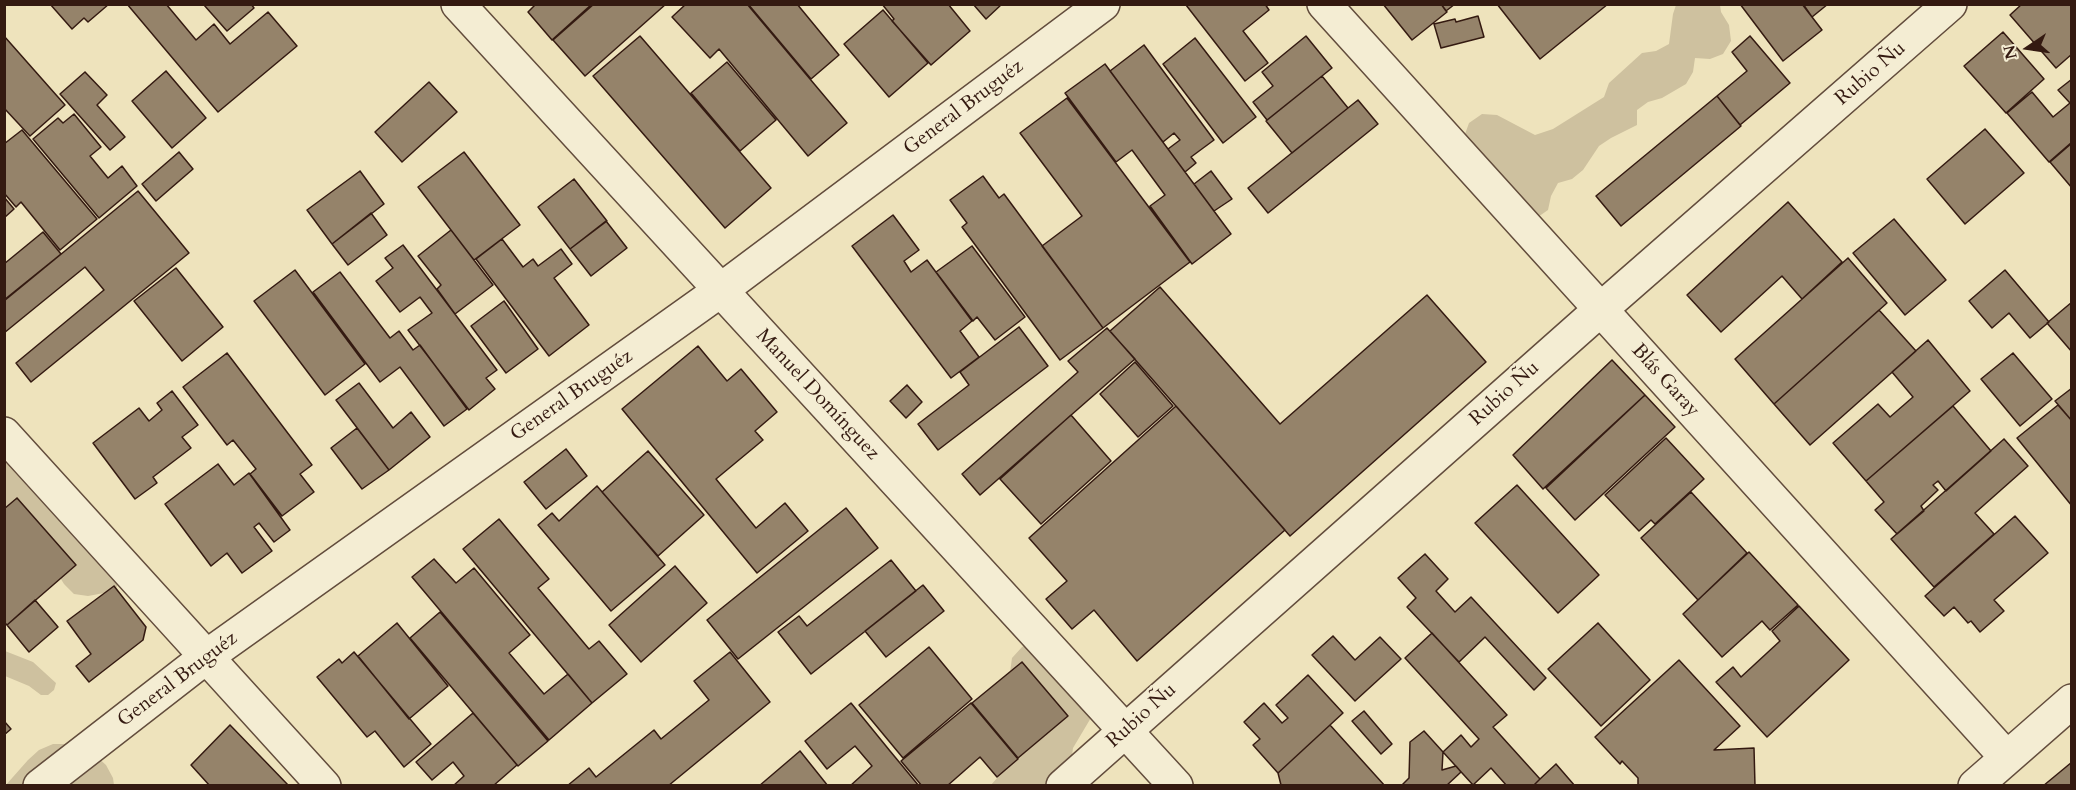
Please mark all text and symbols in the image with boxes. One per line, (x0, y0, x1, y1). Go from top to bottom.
north arrow (1998, 18, 2058, 78)
street label: Rubio Ñu (1831, 37, 1911, 111)
text: N (1998, 43, 2023, 61)
street label: General Bruguéz (899, 55, 1029, 161)
street label: Manuel Domínguez (750, 324, 884, 466)
street label: Blás Garay (1626, 339, 1704, 423)
street label: General Bruguéz (506, 345, 638, 447)
street label: Rubio Ñu (1465, 357, 1545, 431)
street label: General Bruguéz (113, 627, 243, 733)
street label: Rubio Ñu (1102, 679, 1182, 753)

